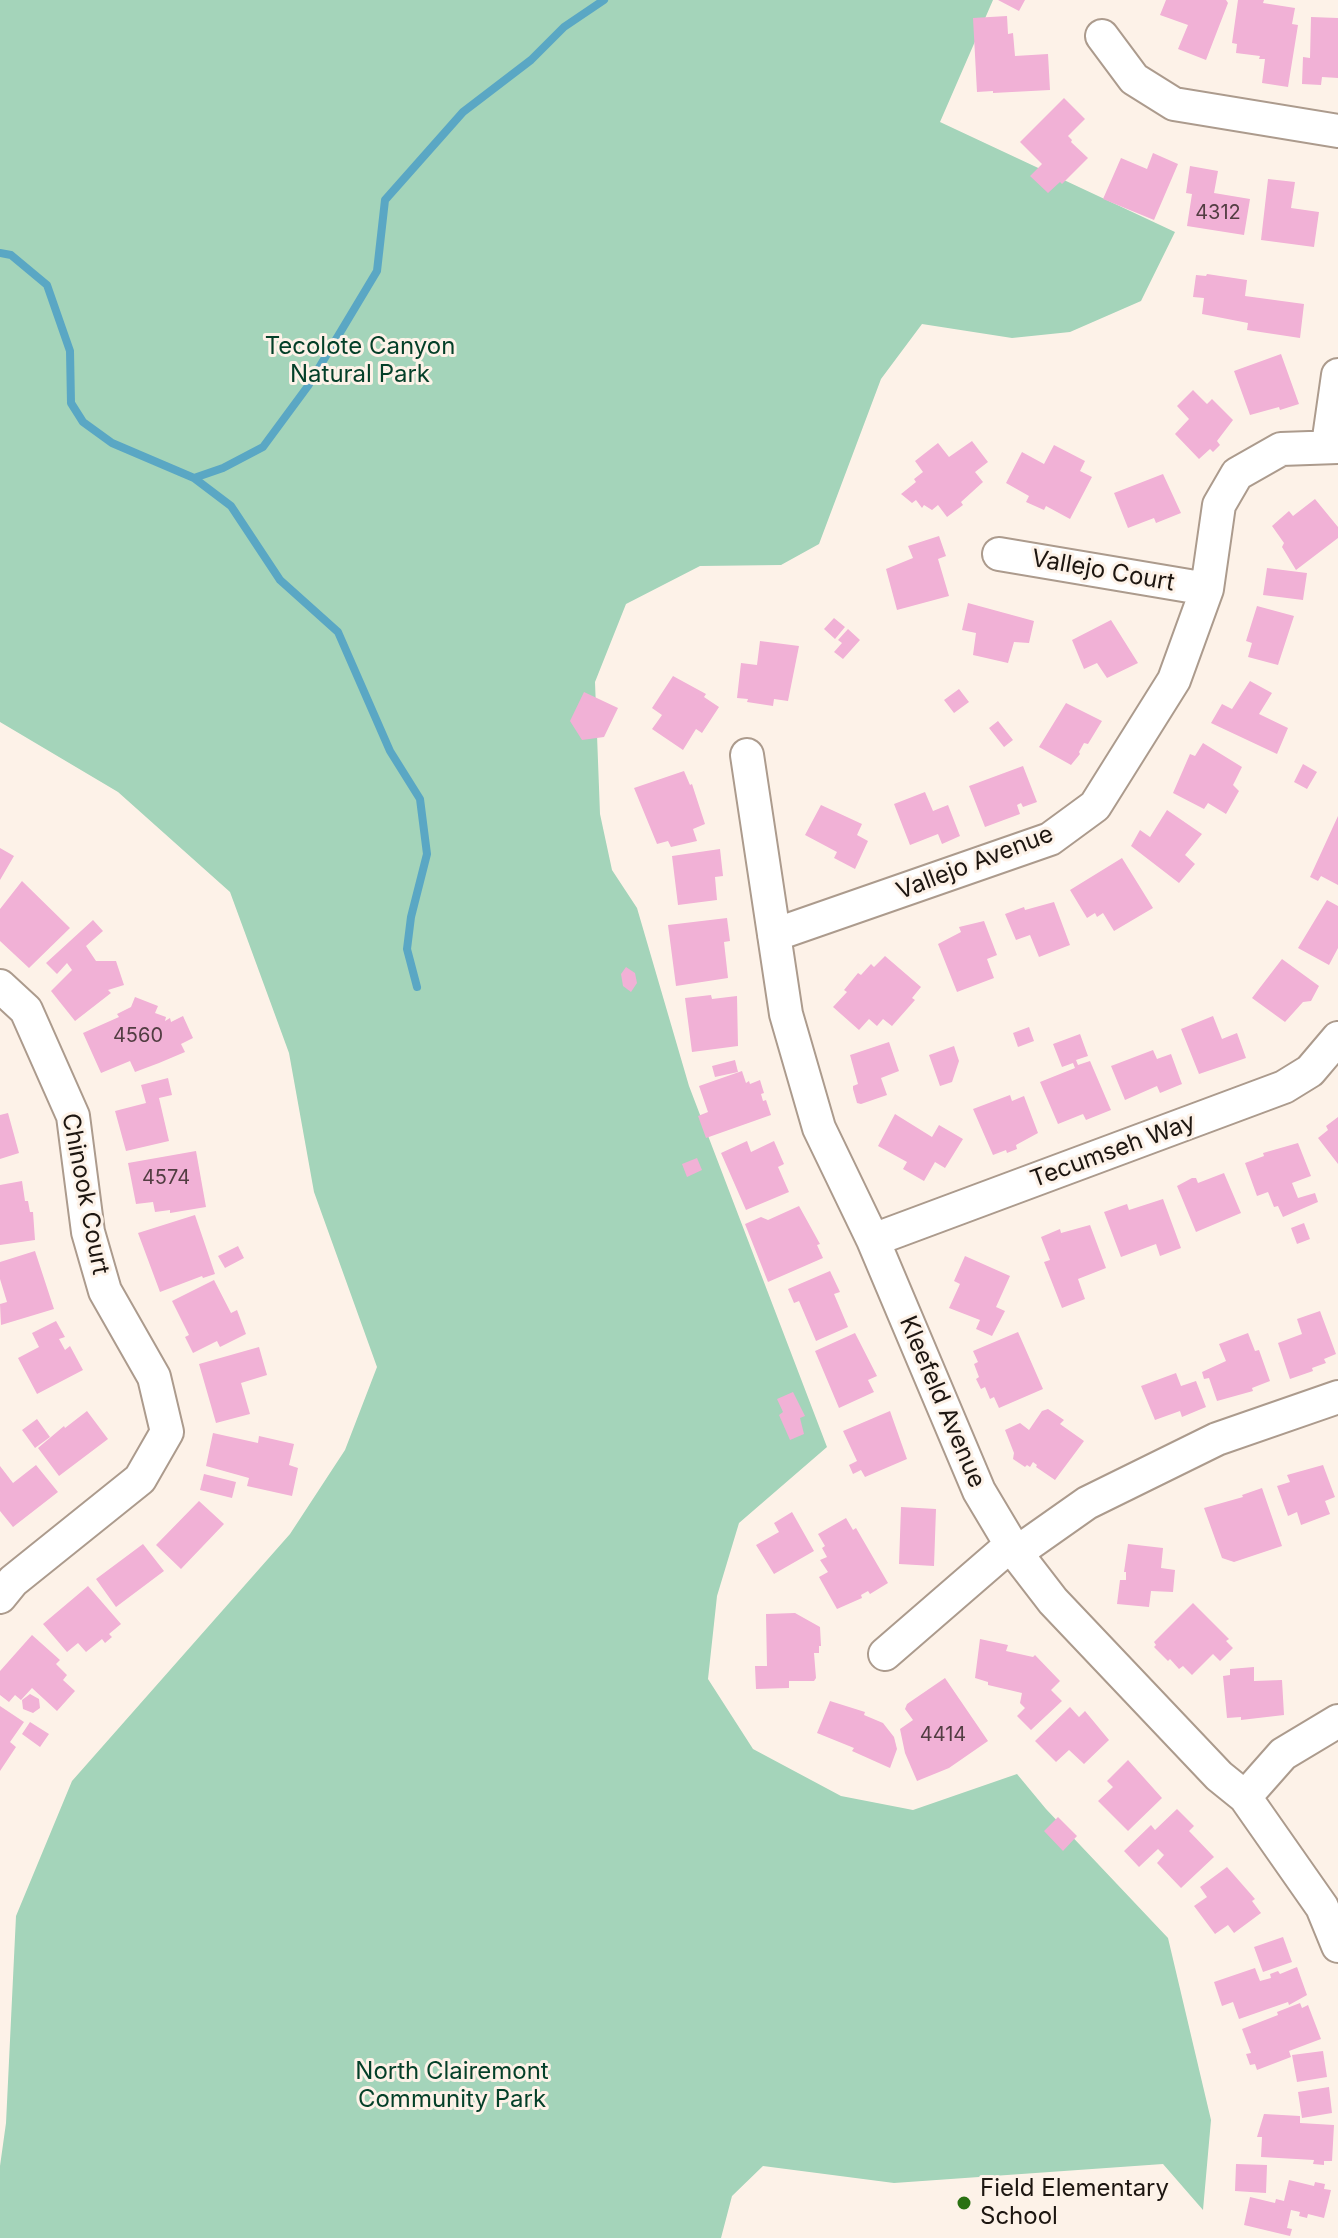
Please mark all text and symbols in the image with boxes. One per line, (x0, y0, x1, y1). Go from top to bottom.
house number: 4312 (1195, 201, 1241, 225)
park label: Tecolote Canyon Natural Park (265, 333, 455, 389)
street label: Vallejo Court (1029, 544, 1177, 598)
street label: Vallejo Avenue (892, 820, 1058, 906)
house number: 4560 (113, 1024, 163, 1048)
street label: Tecumseh Way (1027, 1108, 1199, 1194)
street label: Chinook Court (55, 1111, 115, 1277)
house number: 4574 (142, 1166, 190, 1190)
street label: Kleefeld Avenue (893, 1312, 991, 1492)
house number: 4414 (920, 1723, 966, 1747)
park label: North Clairemont Community Park (355, 2058, 549, 2114)
place label: Field Elementary School (980, 2175, 1169, 2231)
marker: Field Elementary School (955, 2194, 973, 2212)

